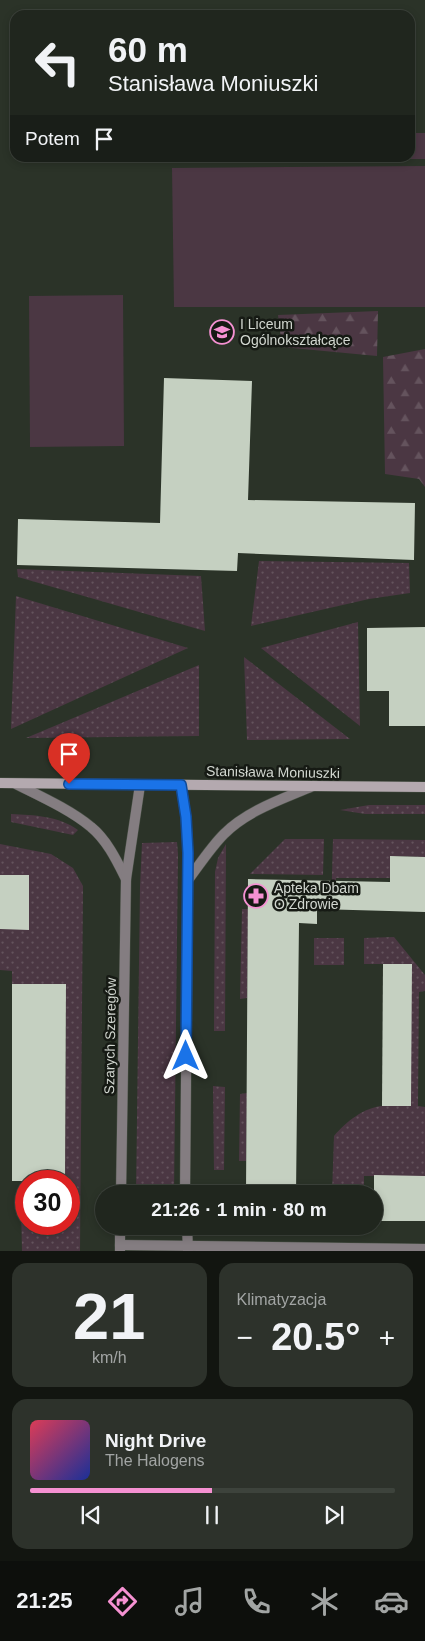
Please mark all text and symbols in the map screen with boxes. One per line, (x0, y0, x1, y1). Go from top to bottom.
icon: left (25, 30, 90, 95)
text: 60 m (108, 30, 188, 69)
text: Stanisława Moniuszki (108, 71, 318, 96)
icon: arrive (90, 125, 118, 153)
text: Potem (25, 128, 80, 149)
place label: I Liceum Ogólnokształcące (240, 316, 351, 348)
school or university icon: I Liceum Ogólnokształcące (209, 319, 235, 345)
pin (48, 733, 90, 784)
icon: arrive (55, 740, 83, 768)
street label: Stanisława Moniuszki (206, 763, 340, 781)
place label: Apteka Dbam O Zdrowie (274, 880, 359, 912)
pharmacy icon: Apteka Dbam O Zdrowie (243, 883, 269, 909)
street label: Szarych Szeregów (101, 977, 119, 1094)
position arrow (159, 1029, 211, 1081)
speed limit sign: 30 (15, 1170, 80, 1235)
text: 21:26 · 1 min · 80 m (151, 1199, 327, 1220)
text: 21 (73, 1280, 145, 1353)
text: Klimatyzacja (237, 1291, 326, 1308)
text: 20.5° (271, 1316, 360, 1358)
text: − (237, 1322, 253, 1353)
text: + (379, 1322, 395, 1353)
text: km/h (92, 1349, 127, 1366)
text: Night Drive (105, 1430, 206, 1451)
text: The Halogens (105, 1452, 205, 1469)
icon: previous (77, 1501, 105, 1529)
icon: pause (198, 1501, 226, 1529)
icon: next (320, 1501, 348, 1529)
icon: directions (105, 1584, 140, 1619)
icon: music (172, 1584, 207, 1619)
icon: phone (239, 1584, 274, 1619)
icon: climate (307, 1584, 342, 1619)
icon: car (374, 1584, 409, 1619)
text: 21:25 (16, 1588, 72, 1613)

